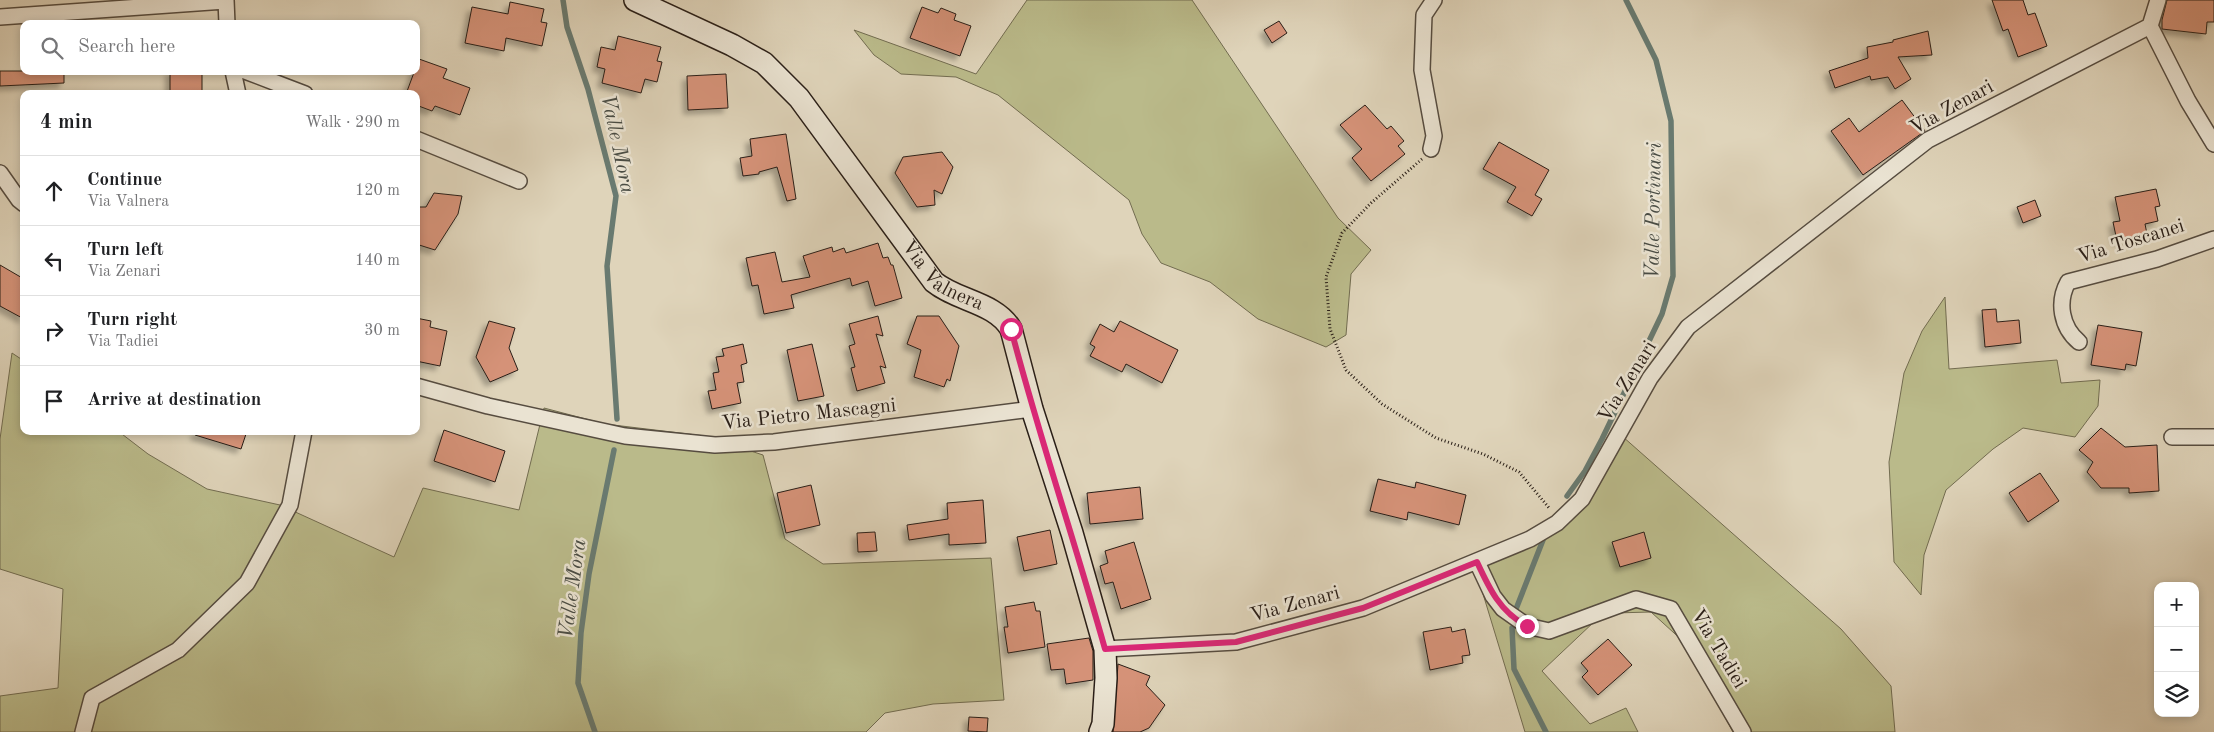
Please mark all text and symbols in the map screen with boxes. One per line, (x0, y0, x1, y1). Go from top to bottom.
search box (20, 20, 420, 75)
icon: search (38, 34, 66, 62)
text: Search here (78, 38, 175, 57)
street label: Via Zenari (1907, 77, 1997, 139)
water label: Valle Mora (596, 93, 638, 195)
text: 4 min (40, 112, 93, 133)
text: Walk · 290 m (305, 115, 400, 131)
water label: Valle Portinari (1642, 142, 1666, 280)
text: Continue (87, 171, 162, 190)
icon: ahead (40, 177, 68, 205)
text: 120 m (355, 183, 400, 199)
text: Via Valnera (87, 194, 169, 210)
street label: Via Toscanei (2075, 216, 2187, 268)
street label: Via Valnera (897, 237, 986, 315)
text: Turn left (87, 241, 164, 260)
icon: left (40, 247, 68, 275)
text: 140 m (355, 253, 400, 269)
text: Via Zenari (87, 264, 161, 280)
text: Turn right (87, 311, 177, 330)
icon: right (40, 317, 68, 345)
route start (1000, 318, 1023, 341)
text: 30 m (364, 323, 400, 339)
text: Via Tadiei (87, 334, 158, 350)
street label: Via Zenari (1595, 338, 1661, 426)
icon: arrive (40, 387, 68, 415)
text: Arrive at destination (87, 391, 261, 410)
street label: Via Pietro Mascagni (721, 396, 897, 434)
water label: Valle Mora (556, 538, 590, 640)
map controls (2154, 582, 2199, 717)
button: + (2154, 582, 2199, 627)
street label: Via Zenari (1248, 583, 1342, 627)
street label: Via Tadiei (1687, 606, 1749, 692)
route end (1516, 615, 1539, 638)
button: − (2154, 627, 2199, 672)
button: layers (2154, 672, 2199, 717)

